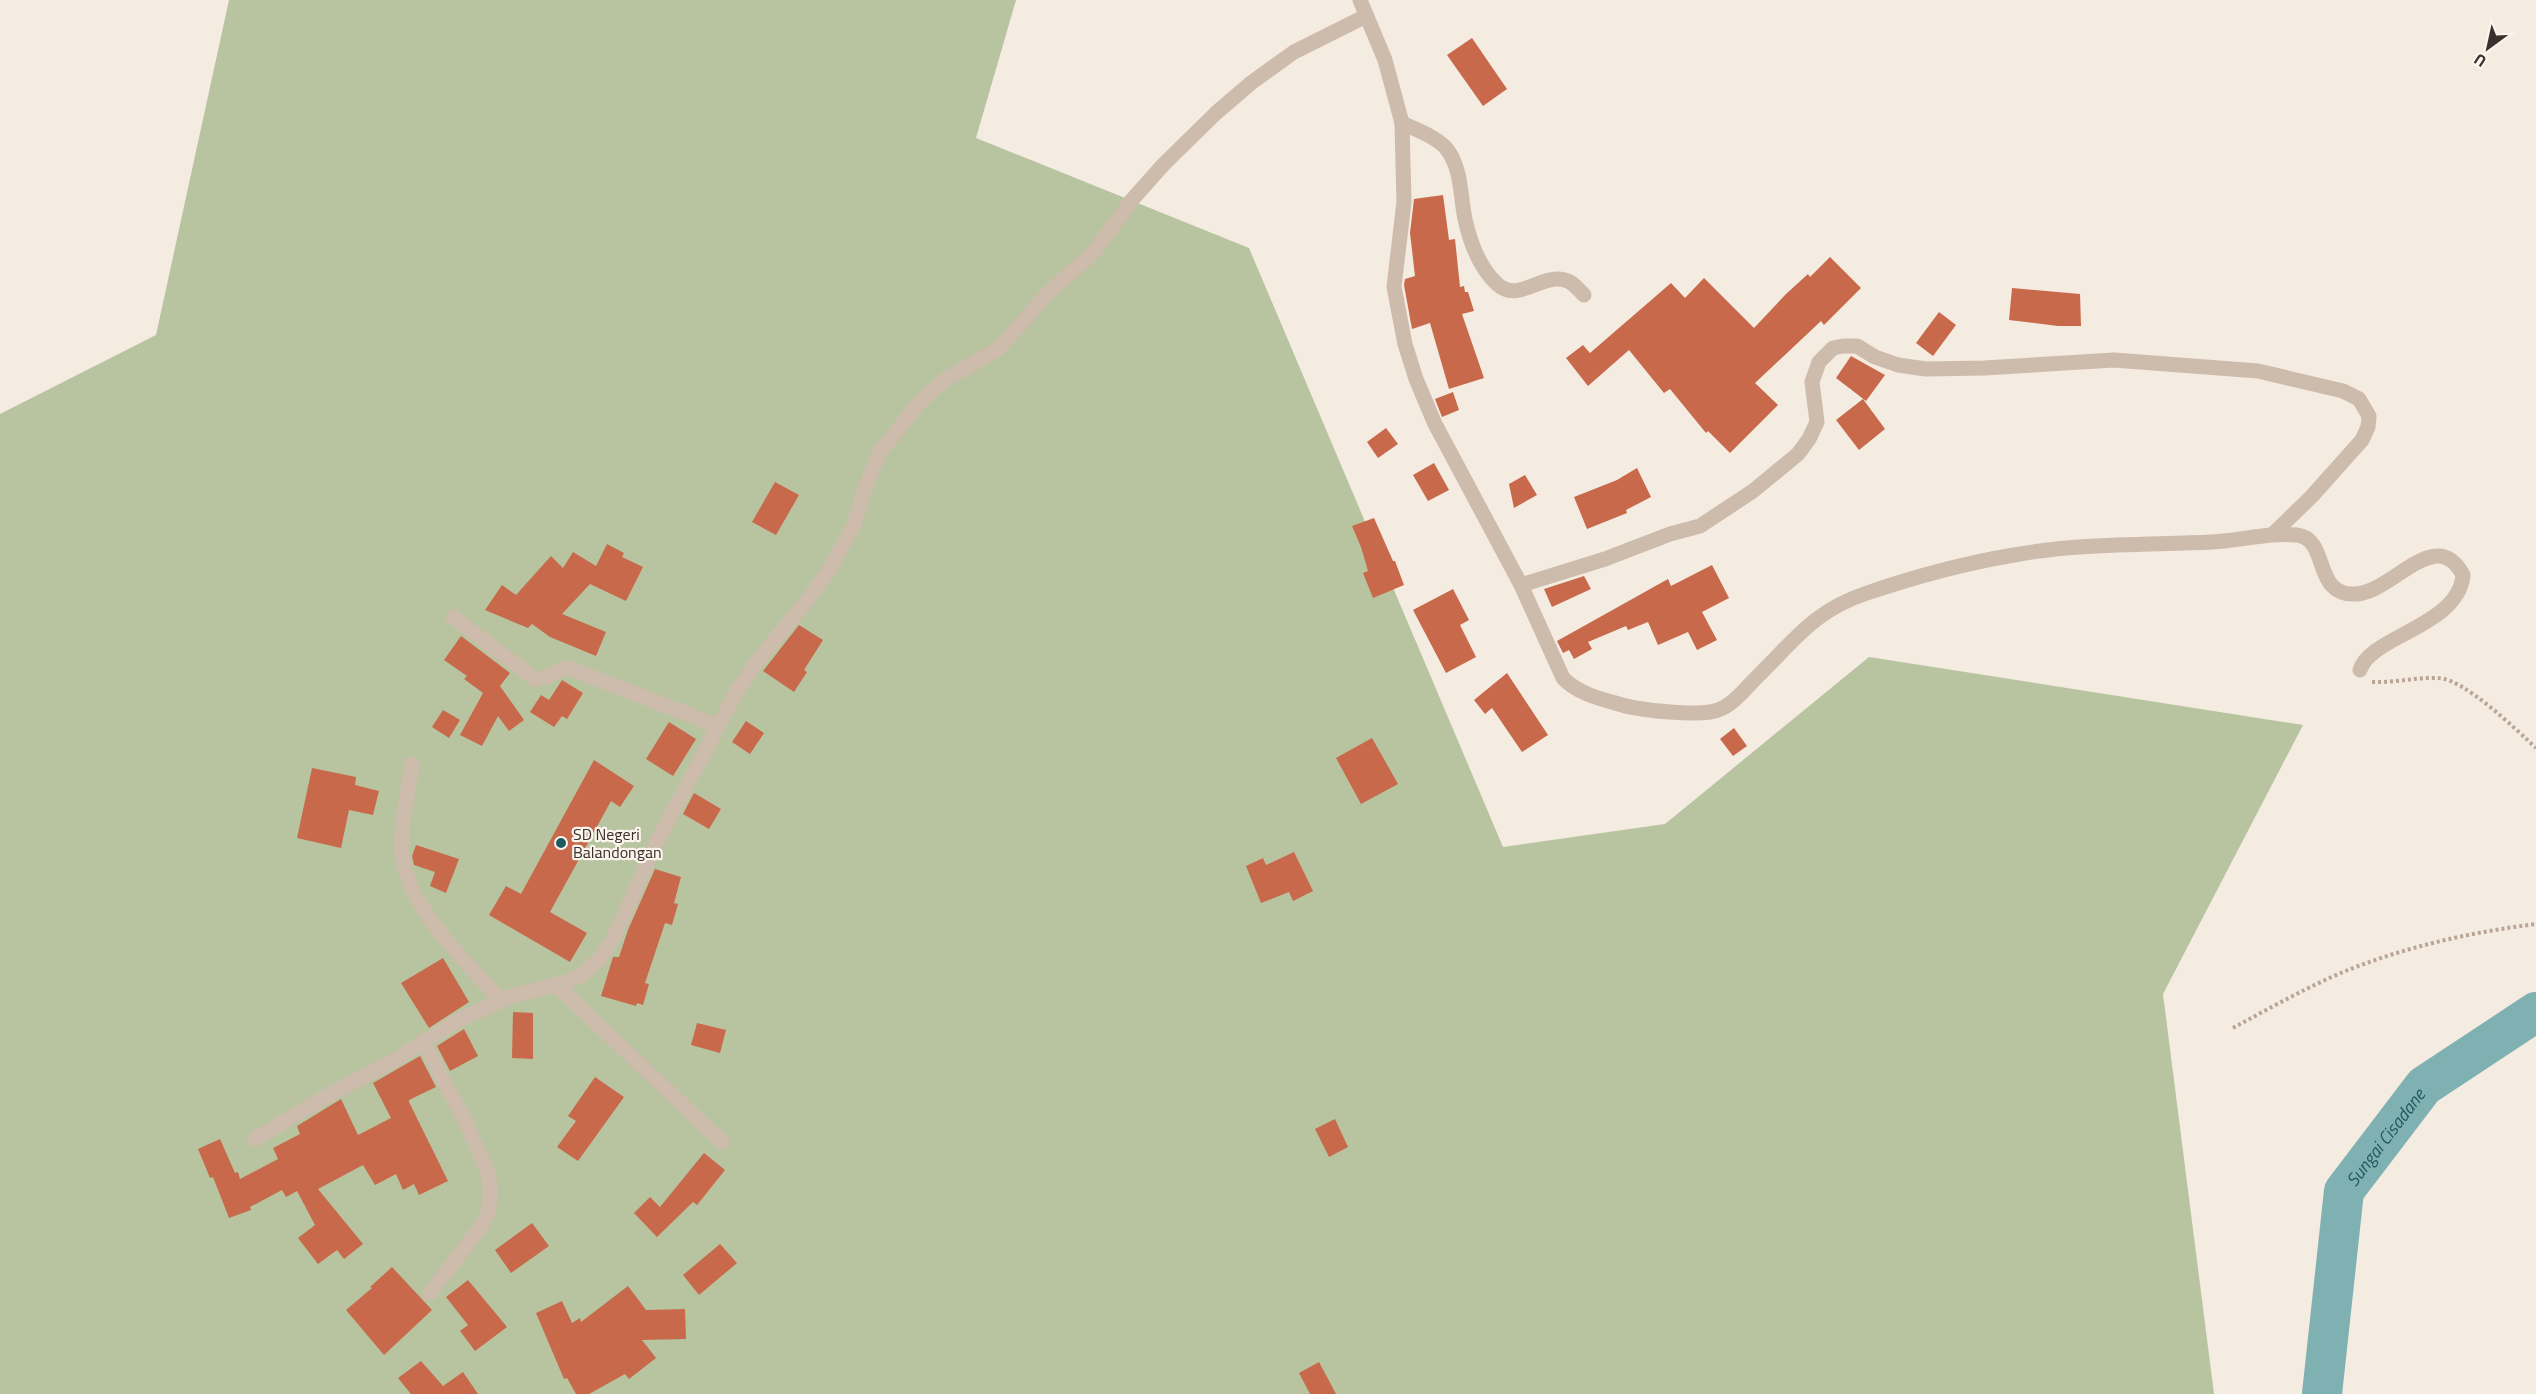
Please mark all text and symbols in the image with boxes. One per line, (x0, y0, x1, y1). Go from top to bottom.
north arrow (2458, 18, 2518, 78)
text: U (2469, 48, 2491, 73)
place label: SD Negeri Balandongan (573, 822, 662, 864)
marker: SD Negeri Balandongan (554, 836, 568, 850)
water label: Sungai Cisadane (2339, 1081, 2432, 1192)

